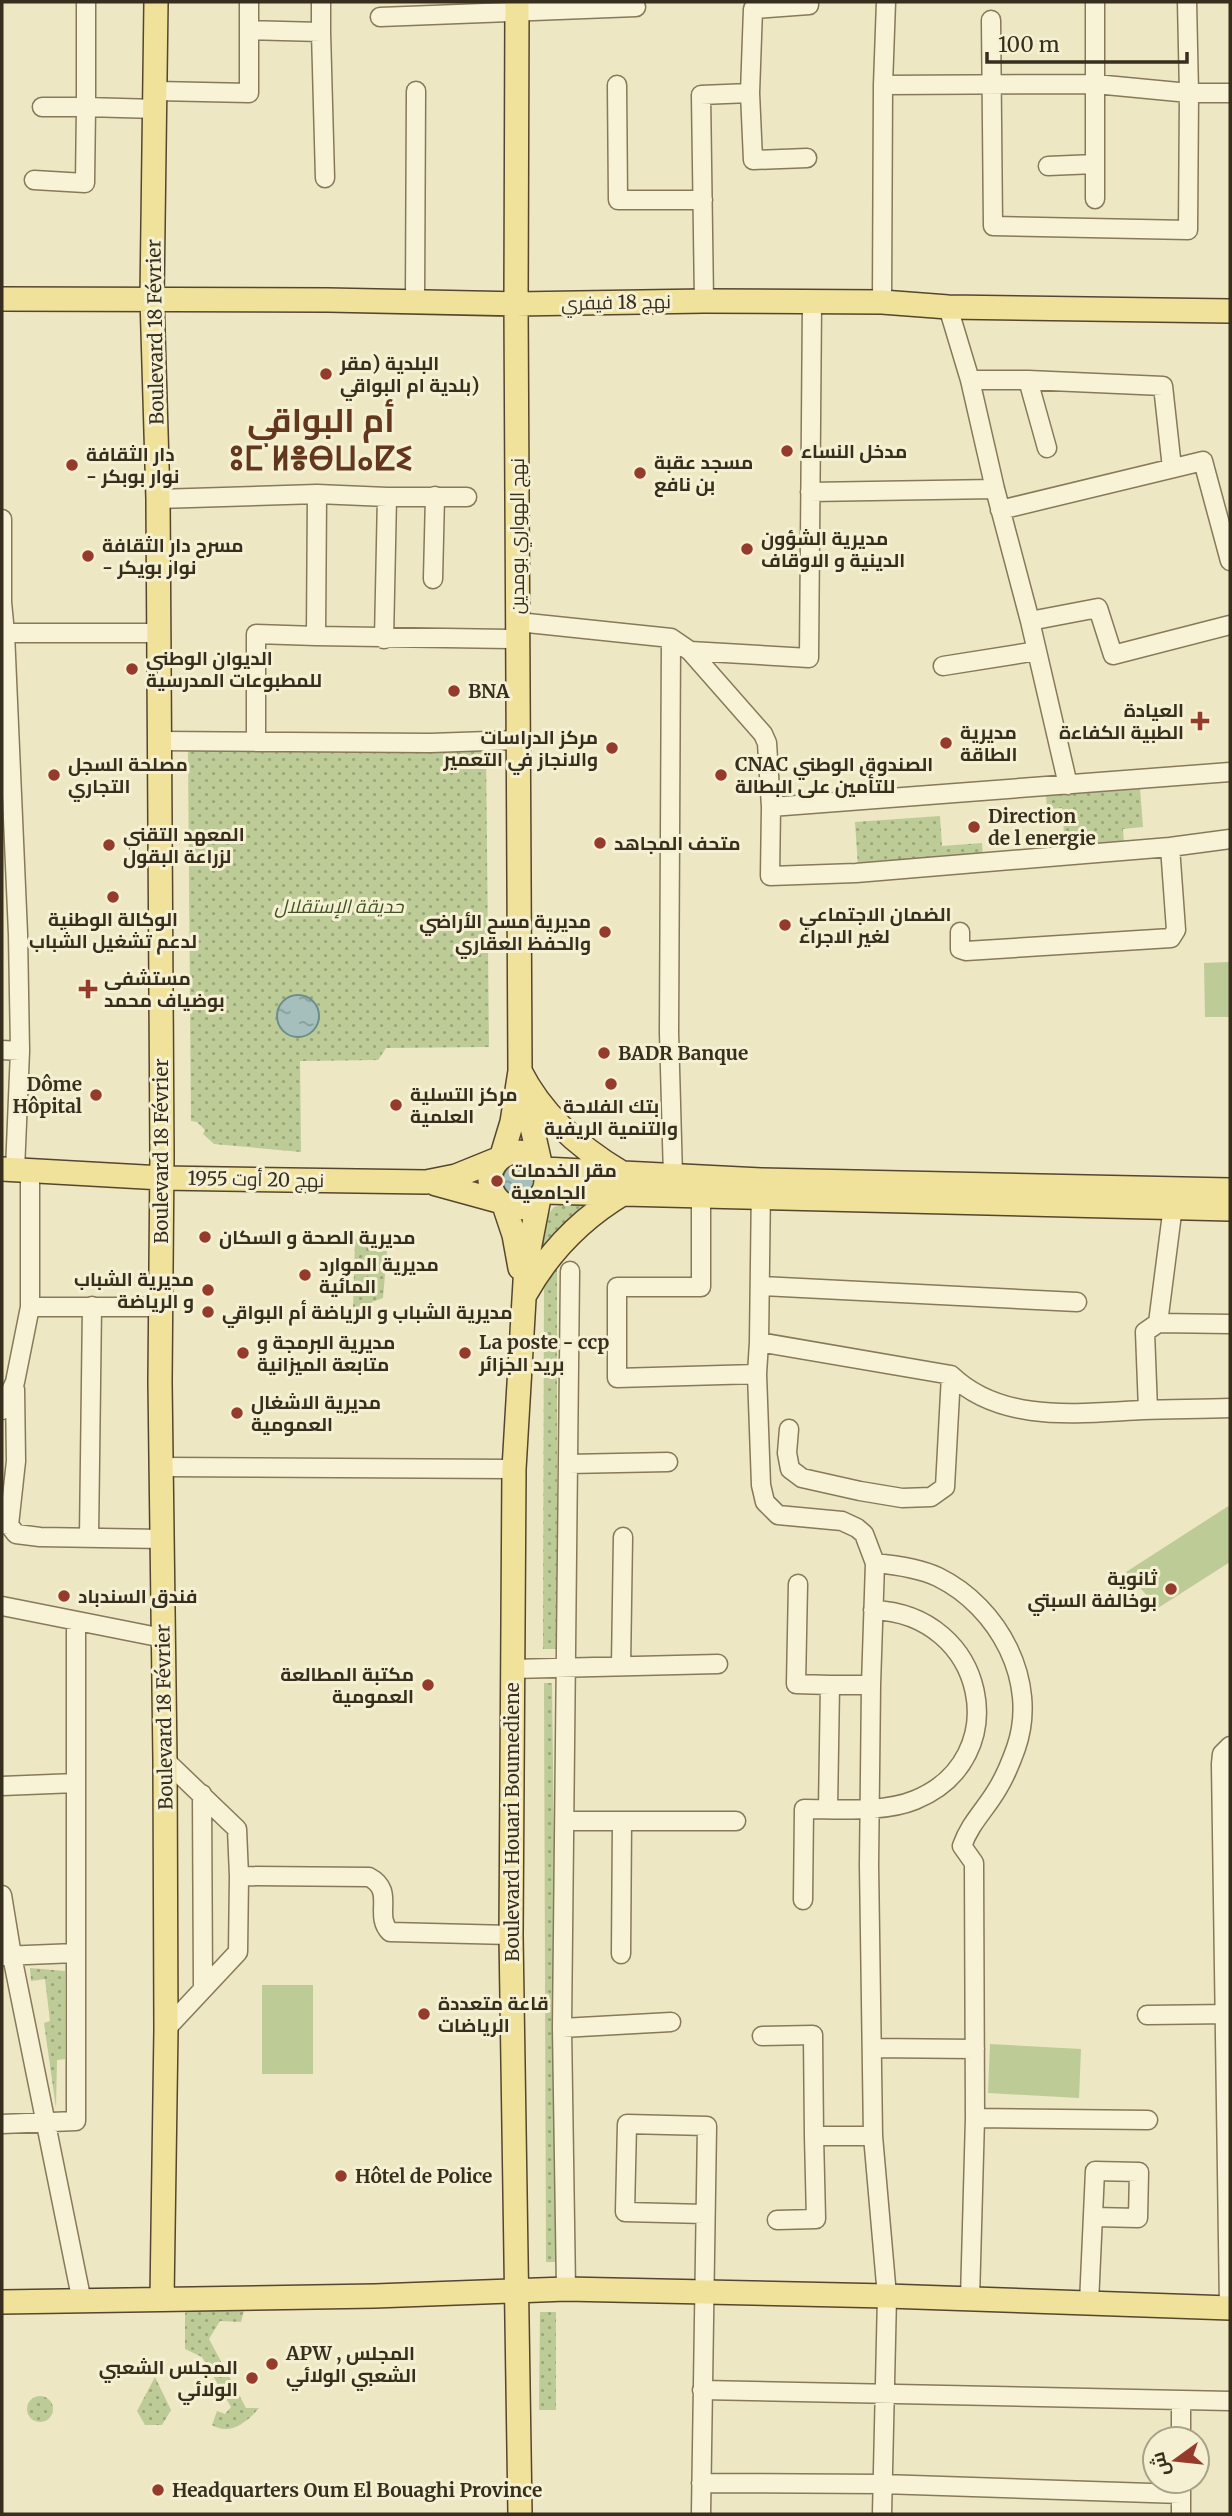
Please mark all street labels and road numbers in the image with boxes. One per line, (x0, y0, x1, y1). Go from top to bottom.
street label: Boulevard 18 Février (141, 239, 169, 425)
street label: نهج 18 فيفري (561, 289, 671, 318)
street label: نهج الهواري بومدين (505, 458, 532, 614)
street label: Boulevard 18 Février (149, 1058, 173, 1244)
street label: نهج 20 أوت 1955 (187, 1166, 325, 1194)
street label: Boulevard 18 Février (150, 1624, 178, 1810)
street label: Boulevard Houari Boumediene (500, 1682, 524, 1962)

